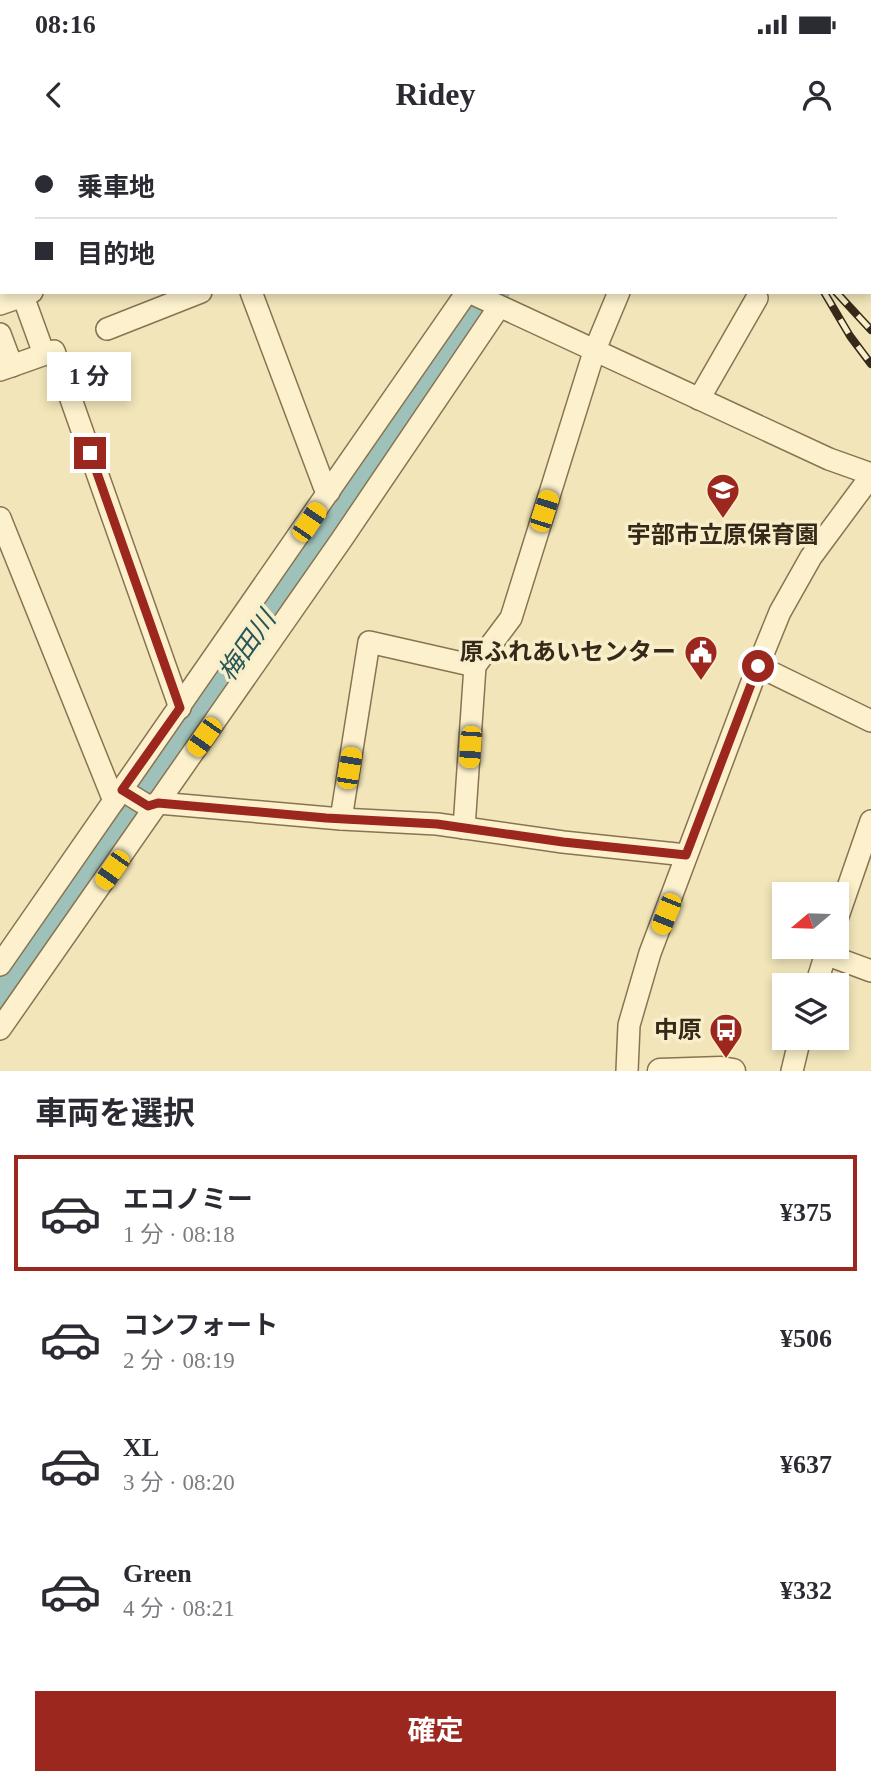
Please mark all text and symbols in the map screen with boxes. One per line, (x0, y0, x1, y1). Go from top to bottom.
text: 08:16 (35, 10, 96, 39)
icon: back (35, 76, 73, 114)
text: Ridey (396, 76, 476, 112)
icon: person (798, 76, 836, 114)
text: 乗車地 (77, 173, 155, 202)
text: 目的地 (77, 240, 155, 269)
callout: 1 分 (48, 352, 132, 400)
text: 1 分 (69, 364, 109, 389)
route end (74, 437, 106, 469)
school or university icon: 宇部市立原保育園 (704, 471, 742, 520)
car (528, 488, 561, 534)
car (289, 499, 330, 545)
place label: 宇部市立原保育園 (627, 522, 819, 548)
water label: 梅田川 (213, 603, 283, 686)
public building icon: 原ふれあいセンター (682, 633, 720, 682)
place label: 原ふれあいセンター (460, 639, 676, 665)
route start (742, 650, 774, 682)
car (184, 714, 225, 760)
car (459, 725, 482, 769)
car (336, 746, 363, 790)
car (92, 847, 133, 893)
north arrow (772, 882, 849, 959)
map controls (772, 882, 849, 1050)
car (649, 891, 684, 937)
button: layers (772, 973, 849, 1050)
bus stop icon: 中原 (707, 1011, 745, 1060)
place label: 中原 (654, 1017, 702, 1043)
text: 車両を選択 (35, 1095, 195, 1131)
icon: car (39, 1182, 102, 1245)
text: エコノミー (123, 1185, 253, 1214)
text: ¥375 (780, 1198, 832, 1227)
text: 1 分 · 08:18 (123, 1222, 235, 1247)
icon: car (39, 1308, 102, 1371)
text: コンフォート (123, 1311, 278, 1340)
text: ¥506 (780, 1324, 832, 1353)
text: 2 分 · 08:19 (123, 1348, 235, 1373)
text: XL (123, 1433, 159, 1462)
icon: car (39, 1434, 102, 1497)
text: ¥637 (780, 1450, 832, 1479)
text: 3 分 · 08:20 (123, 1470, 235, 1495)
text: Green (123, 1559, 192, 1588)
icon: car (39, 1560, 102, 1623)
text: ¥332 (780, 1576, 832, 1605)
text: 4 分 · 08:21 (123, 1596, 235, 1621)
button: 確定 (35, 1691, 836, 1771)

